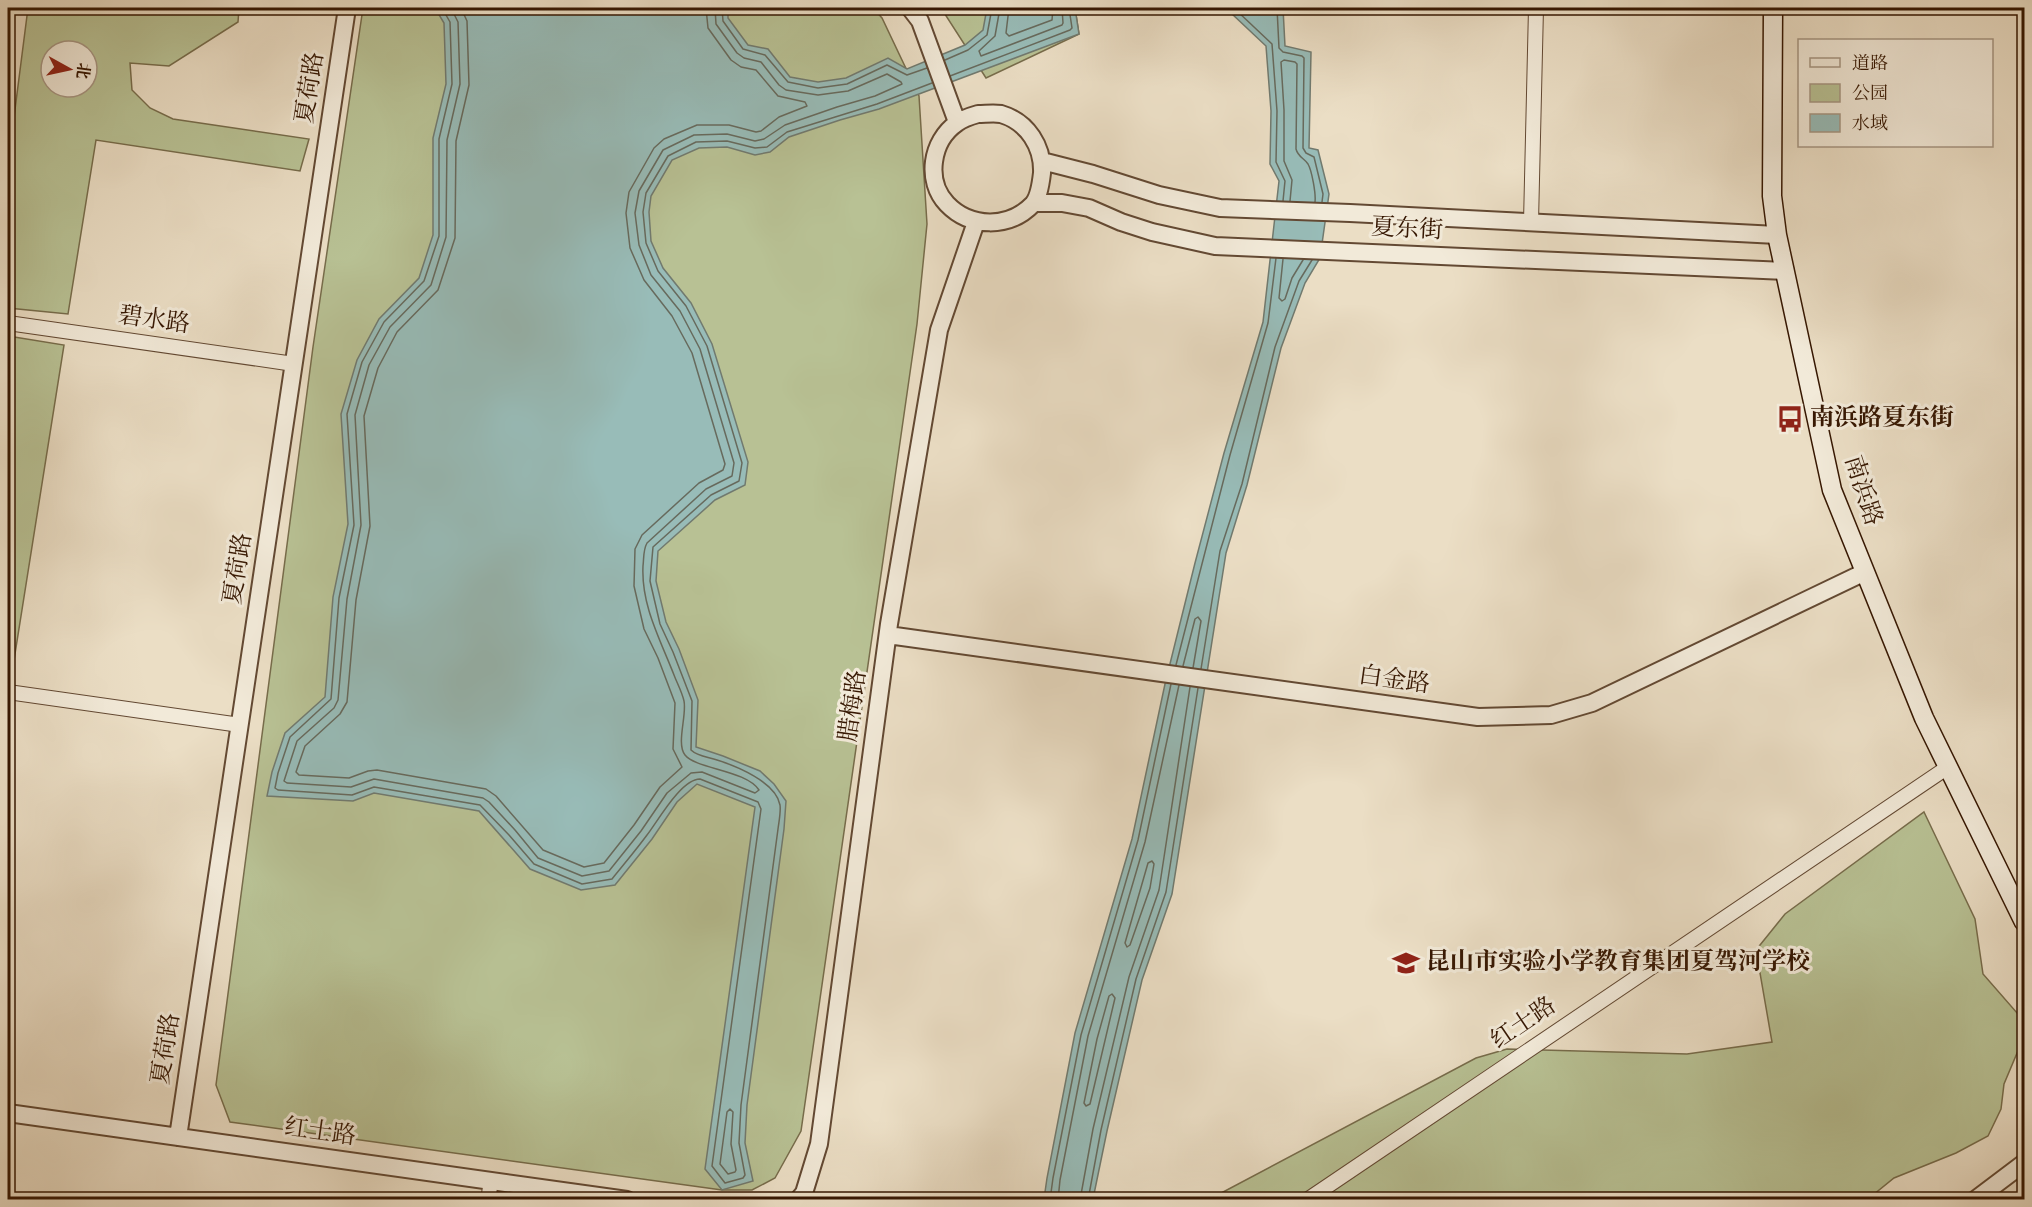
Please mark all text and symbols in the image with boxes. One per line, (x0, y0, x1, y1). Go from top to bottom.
north arrow (39, 39, 99, 99)
legend (1798, 39, 1993, 147)
street label: 夏荷路 (291, 50, 328, 125)
text: 道路 (1852, 53, 1888, 73)
text: 北 (73, 62, 93, 80)
text: 公园 (1852, 84, 1888, 103)
text: 水域 (1852, 113, 1888, 133)
street label: 夏东街 (1370, 213, 1444, 244)
street label: 碧水路 (117, 301, 192, 338)
bus stop icon: 南浜路夏东街 (1775, 404, 1805, 434)
place label: 南浜路夏东街 (1810, 404, 1954, 431)
street label: 南浜路 (1839, 452, 1887, 529)
street label: 夏荷路 (219, 531, 256, 606)
street label: 白金路 (1357, 661, 1432, 698)
street label: 腊梅路 (834, 668, 871, 743)
school or university icon: 昆山市实验小学教育集团夏驾河学校 (1391, 948, 1421, 978)
place label: 昆山市实验小学教育集团夏驾河学校 (1426, 948, 1810, 975)
street label: 红士路 (1486, 991, 1561, 1054)
street label: 夏荷路 (147, 1011, 184, 1086)
street label: 红士路 (283, 1113, 358, 1150)

